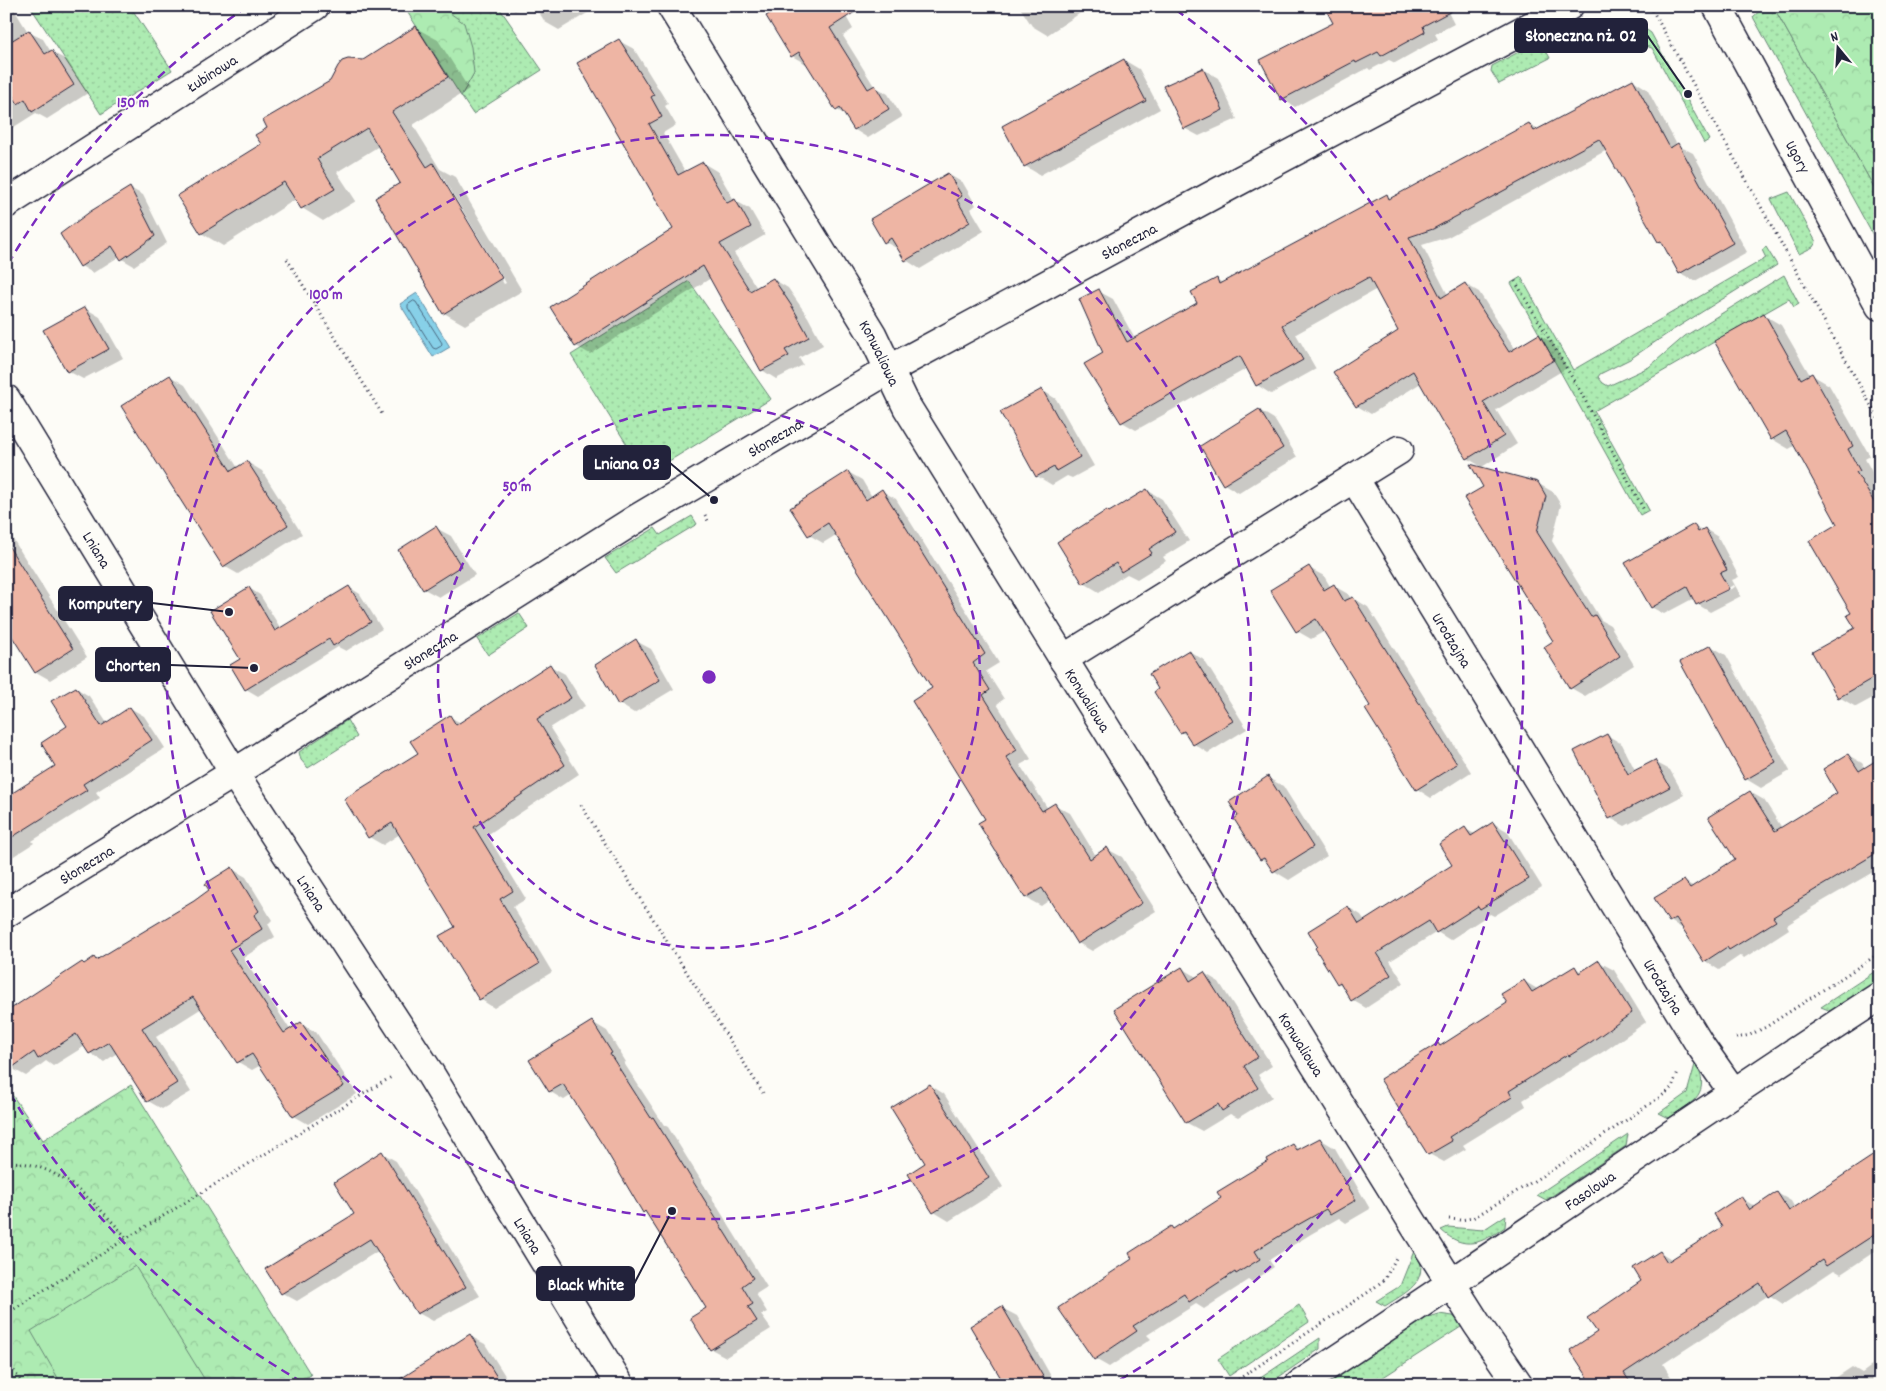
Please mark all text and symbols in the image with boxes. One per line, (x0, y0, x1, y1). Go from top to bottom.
callout: Słoneczna nż. 02 (1515, 19, 1647, 52)
north arrow (1814, 22, 1864, 72)
text: Słoneczna nż. 02 (1525, 25, 1637, 50)
text: N (1828, 27, 1841, 48)
street label: Łubinowa (182, 49, 243, 100)
text: 150 m (117, 93, 149, 115)
street label: Ugory (1778, 137, 1815, 178)
street label: Słoneczna (1098, 218, 1162, 267)
text: 100 m (309, 285, 343, 307)
street label: Konwaliowa (852, 316, 905, 391)
street label: Słoneczna (744, 414, 808, 465)
callout: Lniana 03 (584, 446, 670, 479)
text: Lniana 03 (594, 453, 660, 478)
text: 50 m (503, 477, 531, 499)
street label: Lniana (75, 528, 116, 574)
callout: Komputery (59, 587, 152, 620)
text: Komputery (68, 593, 142, 618)
street label: Urodzajna (1425, 609, 1476, 673)
street label: Słoneczna (399, 625, 463, 677)
callout: Chorten (96, 648, 170, 681)
text: Chorten (106, 655, 160, 680)
street label: Konwaliowa (1058, 665, 1115, 738)
centre of rings (700, 668, 718, 686)
street label: Słoneczna (56, 840, 119, 891)
street label: Lniana (290, 871, 331, 917)
street label: Urodzajna (1636, 955, 1688, 1020)
street label: Konwaliowa (1271, 1009, 1329, 1082)
street label: Fasolowa (1561, 1166, 1621, 1217)
street label: Lniana (506, 1214, 547, 1260)
callout: Black White (537, 1267, 634, 1300)
text: Black White (548, 1274, 624, 1299)

